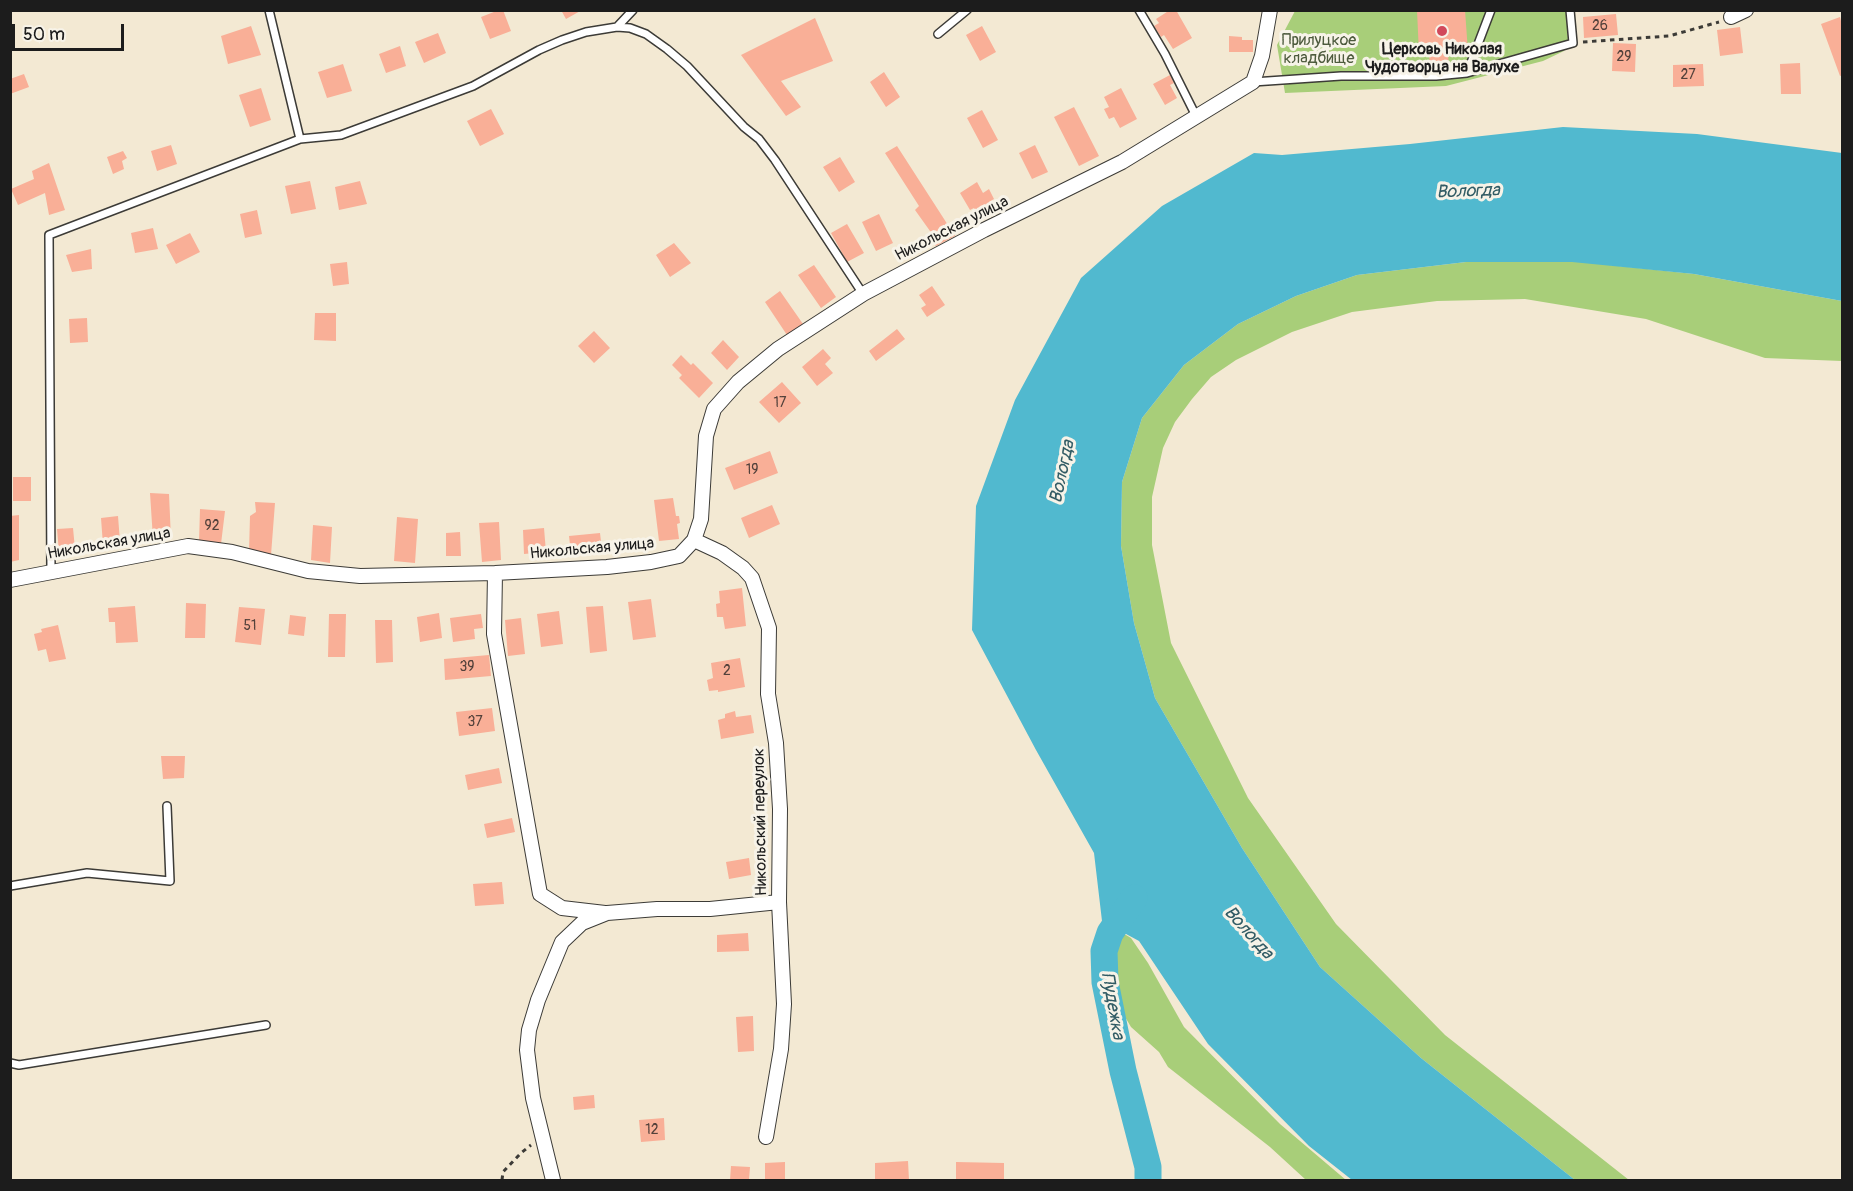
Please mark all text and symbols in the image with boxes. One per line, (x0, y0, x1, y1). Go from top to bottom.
scale bar (15, 12, 128, 50)
house number: 26 (1592, 18, 1608, 34)
text: 50 m (23, 23, 65, 46)
marker: Церковь Николая Чудотворца на Валухе (1435, 24, 1449, 38)
park label: Прилуцкое кладбище (1282, 31, 1356, 69)
place label: Церковь Николая Чудотворца на Валухе (1365, 40, 1519, 78)
house number: 29 (1616, 49, 1632, 65)
house number: 27 (1680, 67, 1696, 83)
water label: Вологда (1436, 180, 1500, 204)
street label: Никольская улица (892, 192, 1012, 266)
house number: 17 (774, 395, 786, 411)
water label: Вологда (1046, 439, 1080, 505)
house number: 19 (746, 462, 758, 478)
house number: 92 (204, 518, 220, 534)
street label: Никольская улица (46, 524, 172, 564)
street label: Никольская улица (529, 534, 655, 564)
house number: 51 (243, 618, 257, 634)
house number: 39 (459, 659, 475, 675)
house number: 2 (723, 663, 731, 679)
house number: 37 (467, 714, 483, 730)
street label: Никольский переулок (750, 748, 772, 896)
water label: Вологда (1219, 902, 1277, 964)
water label: Пудежка (1096, 971, 1128, 1041)
house number: 12 (645, 1122, 659, 1138)

